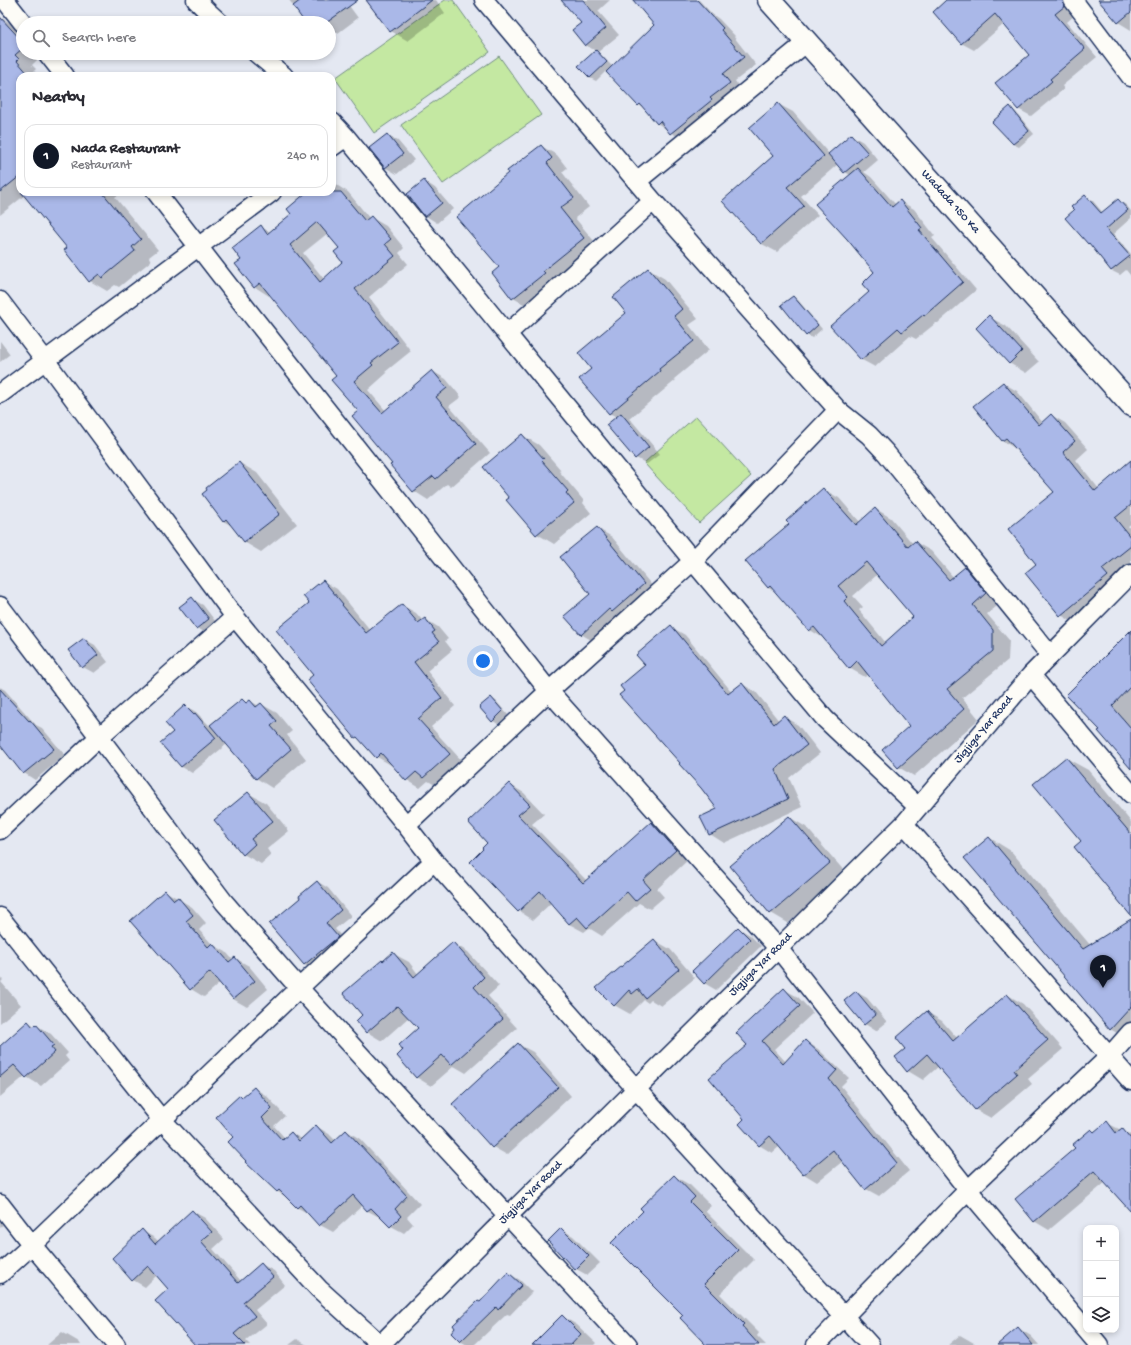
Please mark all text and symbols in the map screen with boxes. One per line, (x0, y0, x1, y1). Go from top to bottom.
search box (16, 16, 336, 60)
icon: search (30, 27, 52, 49)
text: Search here (62, 29, 136, 47)
text: Nearby (32, 88, 85, 108)
text: Nada Restaurant (71, 140, 179, 158)
text: 1 (43, 149, 49, 164)
text: 240 m (287, 149, 319, 164)
text: Restaurant (71, 158, 131, 173)
street label: Wadada 150 Ka (918, 167, 983, 237)
your location (473, 651, 493, 671)
street label: Jigjiga Yar Road (952, 693, 1017, 767)
street label: Jigjiga Yar Road (726, 930, 796, 1000)
pin: 1 (1090, 955, 1116, 988)
street label: Jigjiga Yar Road (496, 1158, 566, 1228)
map controls (1083, 1225, 1119, 1333)
button: + (1083, 1225, 1119, 1261)
button: − (1083, 1261, 1119, 1297)
button: layers (1083, 1297, 1119, 1333)

